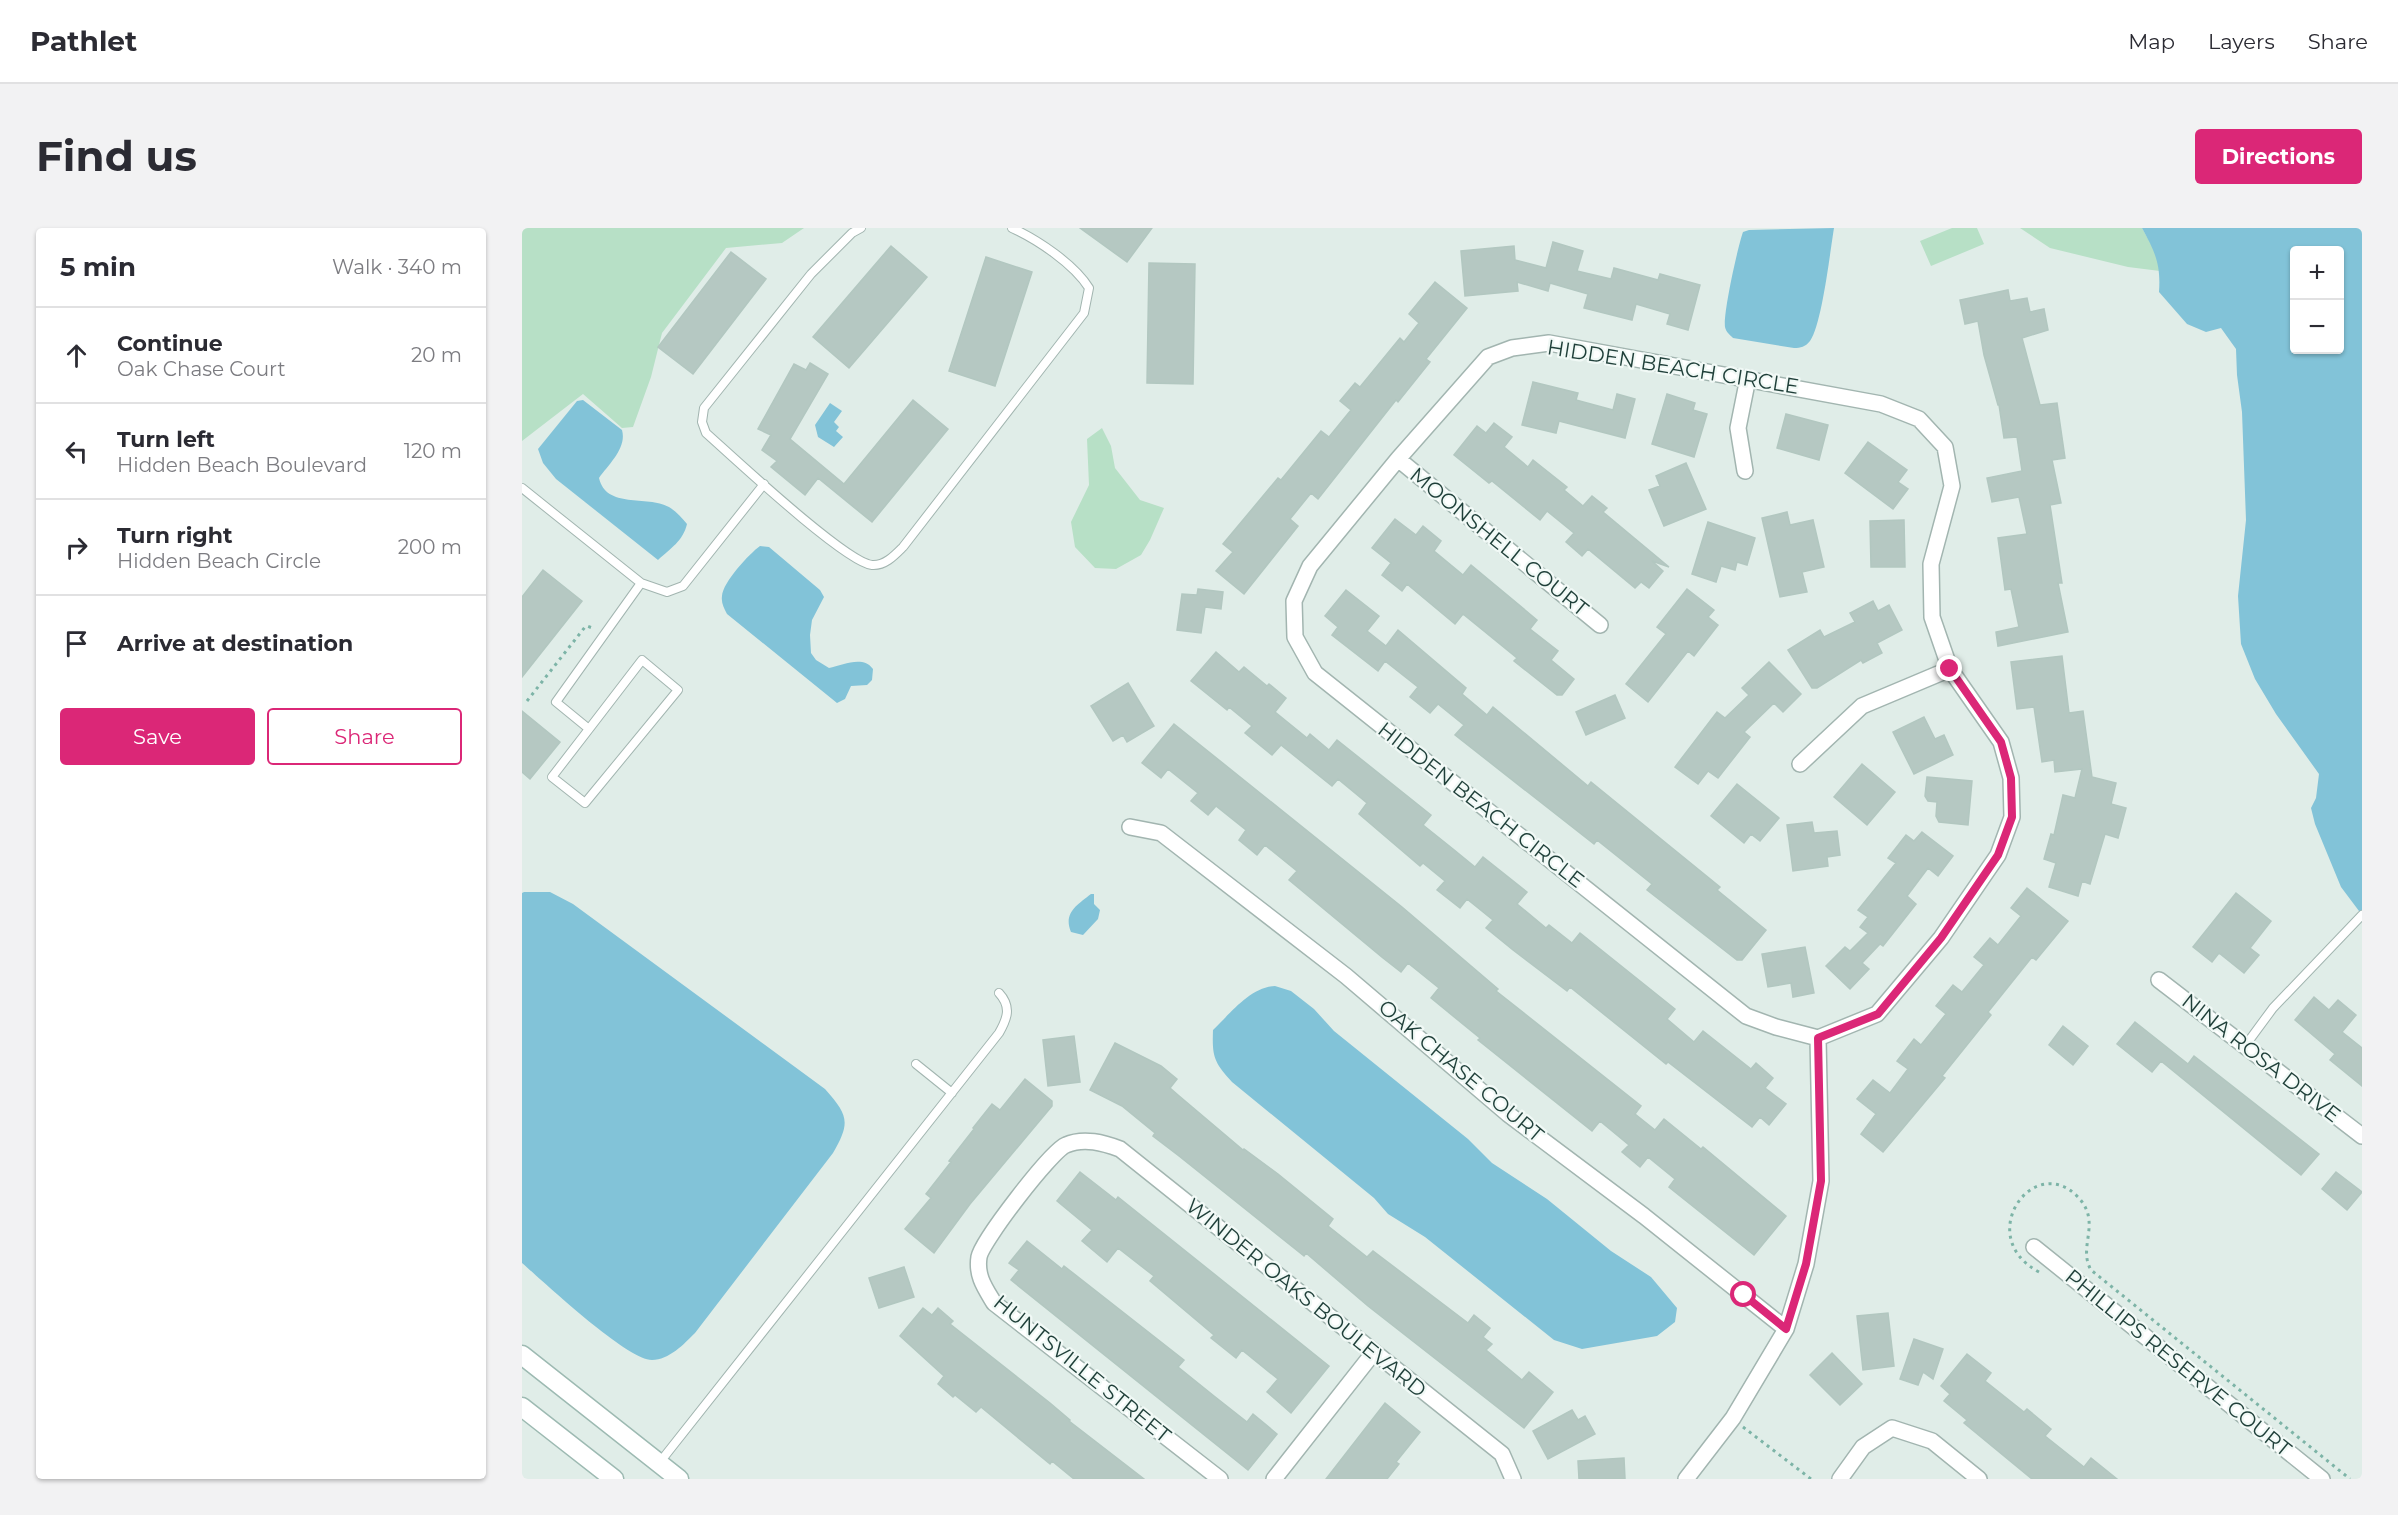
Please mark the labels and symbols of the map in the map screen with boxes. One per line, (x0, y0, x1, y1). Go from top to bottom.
street label: HIDDEN BEACH CIRCLE (1545, 334, 1801, 399)
street label: MOONSHELL COURT (1405, 462, 1593, 621)
route end (1936, 655, 1962, 681)
street label: HIDDEN BEACH CIRCLE (1373, 716, 1589, 893)
street label: NINA ROSA DRIVE (2177, 988, 2346, 1127)
street label: OAK CHASE COURT (1374, 994, 1549, 1147)
street label: WINDER OAKS BOULEVARD (1181, 1193, 1431, 1402)
street label: PHILLIPS RESERVE COURT (2060, 1264, 2296, 1462)
route start (1730, 1281, 1756, 1307)
street label: HUNTSVILLE STREET (989, 1289, 1176, 1448)

